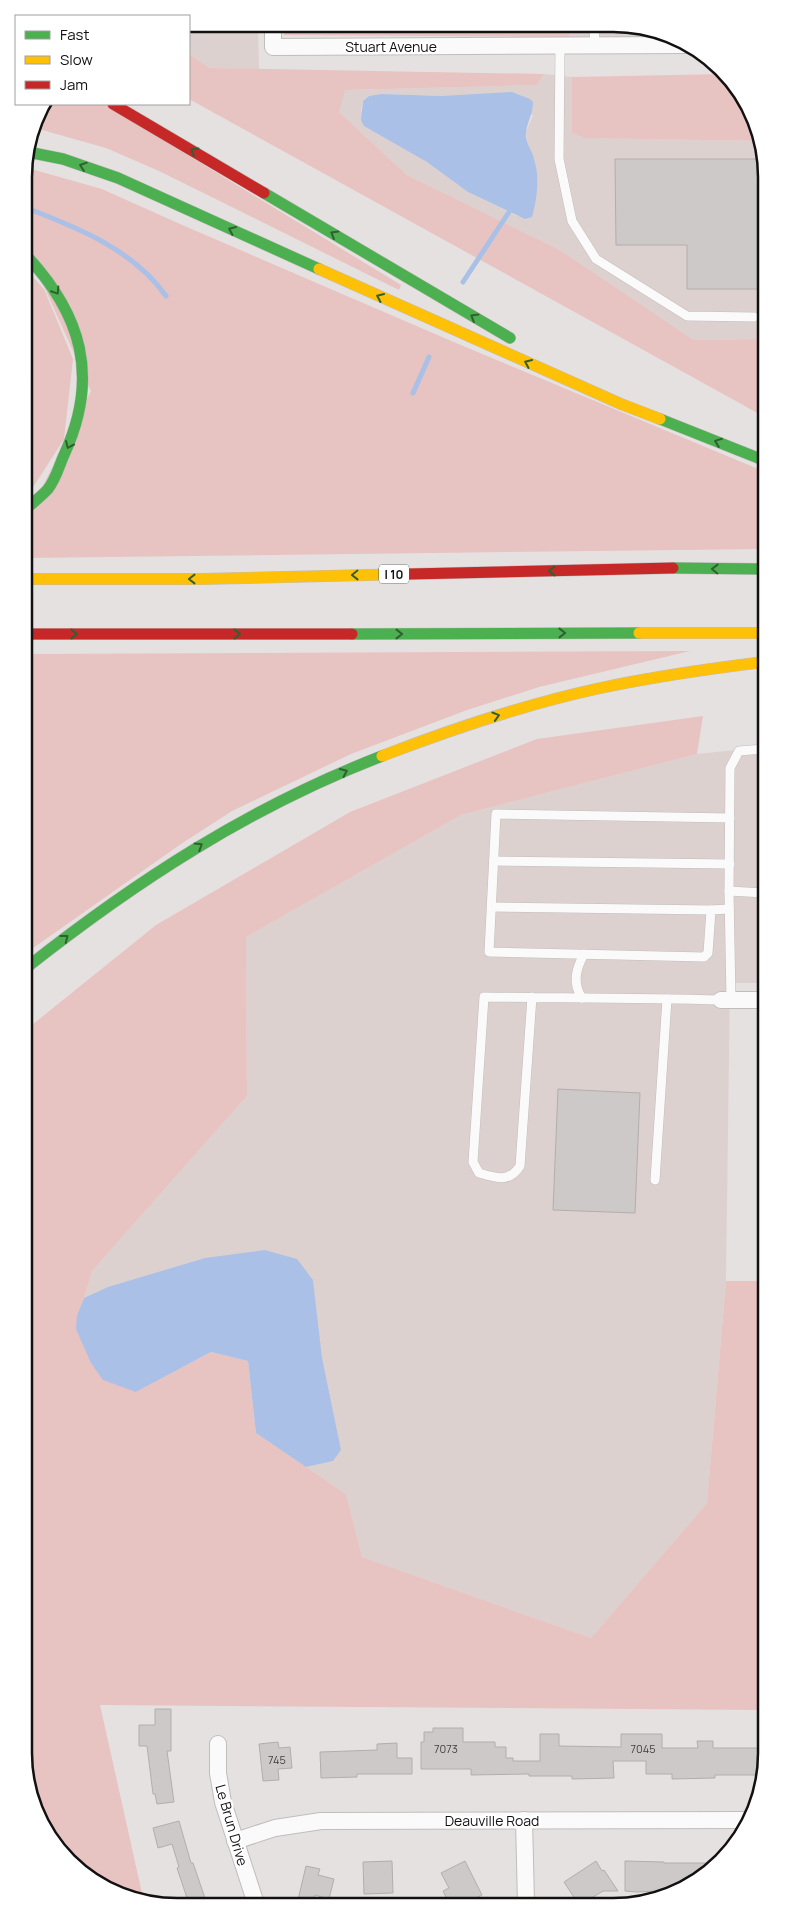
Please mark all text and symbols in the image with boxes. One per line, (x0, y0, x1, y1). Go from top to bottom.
legend (15, 15, 190, 105)
text: Fast (60, 24, 89, 45)
street label: Stuart Avenue (345, 37, 437, 56)
text: Slow (60, 49, 93, 70)
text: Jam (60, 74, 88, 95)
one-way arrow (190, 148, 199, 158)
one-way arrow (79, 162, 87, 172)
one-way arrow (228, 225, 237, 236)
one-way arrow (330, 231, 339, 241)
one-way arrow (49, 285, 59, 294)
one-way arrow (376, 292, 385, 303)
one-way arrow (470, 313, 479, 323)
one-way arrow (524, 359, 533, 370)
one-way arrow (714, 438, 722, 448)
one-way arrow (64, 440, 75, 449)
road number: I 10 (379, 564, 409, 584)
one-way arrow (710, 564, 718, 574)
one-way arrow (548, 565, 556, 576)
one-way arrow (350, 570, 358, 580)
one-way arrow (188, 574, 196, 584)
one-way arrow (558, 628, 566, 638)
one-way arrow (70, 629, 78, 639)
one-way arrow (233, 629, 241, 639)
one-way arrow (396, 629, 403, 639)
one-way arrow (491, 711, 499, 721)
one-way arrow (339, 768, 348, 779)
one-way arrow (194, 843, 203, 853)
one-way arrow (59, 935, 68, 943)
house number: 7073 (434, 1741, 458, 1756)
house number: 7045 (630, 1741, 656, 1756)
house number: 745 (268, 1752, 286, 1767)
street label: Le Brun Drive (211, 1782, 253, 1868)
street label: Deauville Road (445, 1811, 539, 1830)

